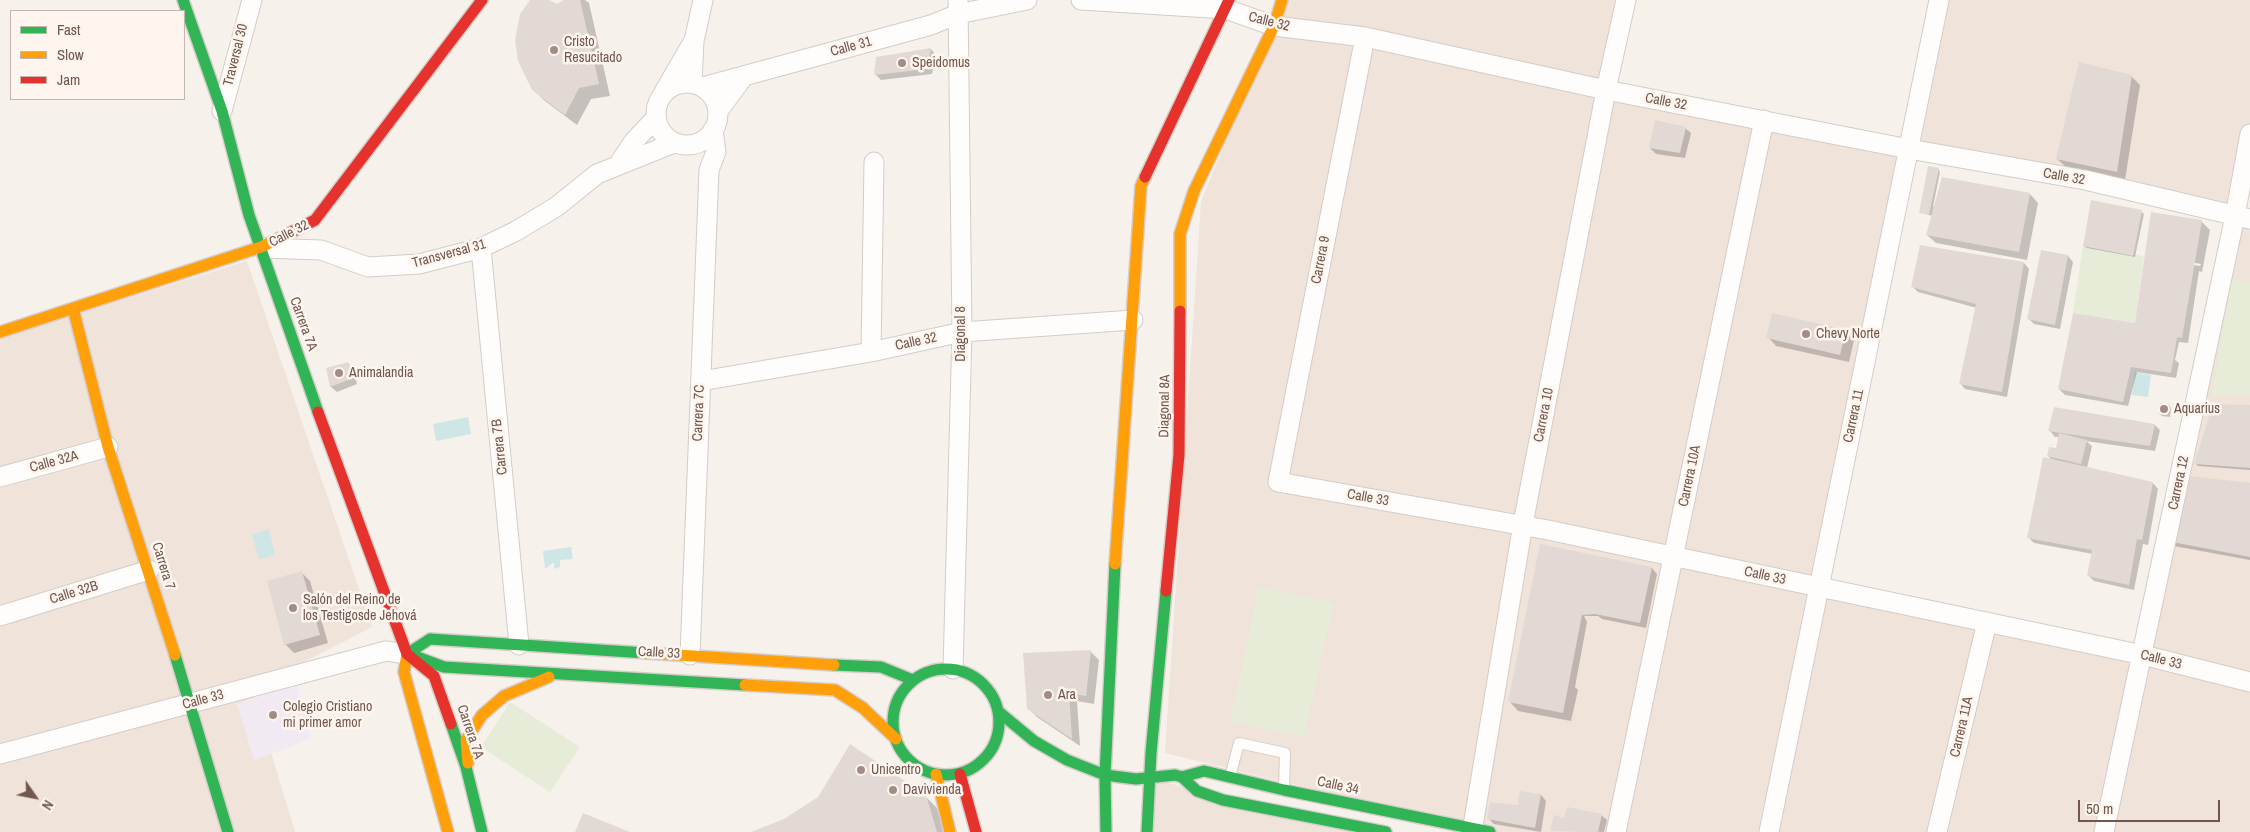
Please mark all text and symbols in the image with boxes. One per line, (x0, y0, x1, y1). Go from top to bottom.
street label: Calle 32 (1247, 9, 1291, 35)
legend (10, 10, 185, 100)
text: Fast (57, 19, 80, 40)
street label: Traversal 30 (220, 22, 252, 88)
street label: Calle 31 (828, 33, 874, 61)
place label: Cristo Resucitado (564, 34, 622, 66)
text: Slow (57, 44, 84, 65)
marker: Cristo Resucitado (548, 44, 560, 56)
place label: Speidomus (912, 55, 970, 71)
marker: Speidomus (896, 57, 908, 69)
text: Jam (57, 69, 80, 90)
street label: Calle 32 (1644, 90, 1688, 114)
street label: Calle 32 (2042, 165, 2086, 189)
street label: Calle 32 (266, 217, 312, 251)
street label: Carrera 9 (1308, 235, 1334, 285)
street label: Transversal 31 (410, 236, 488, 272)
street label: Carrera 7A (286, 295, 320, 353)
street label: Diagonal 8 (953, 306, 969, 362)
place label: Chevy Norte (1816, 326, 1880, 342)
marker: Chevy Norte (1800, 328, 1812, 340)
street label: Calle 32 (894, 329, 938, 355)
place label: Animalandia (349, 365, 413, 381)
marker: Animalandia (333, 367, 345, 379)
street label: Diagonal 8A (1156, 374, 1174, 438)
street label: Carrera 7C (690, 384, 708, 442)
street label: Carrera 10 (1531, 386, 1557, 444)
street label: Carrera 11 (1840, 388, 1868, 444)
place label: Aquarius (2174, 401, 2220, 417)
marker: Aquarius (2158, 403, 2170, 415)
street label: Carrera 7B (489, 418, 511, 476)
street label: Carrera 10A (1675, 444, 1705, 508)
street label: Calle 32A (28, 447, 80, 477)
street label: Carrera 12 (2165, 454, 2193, 512)
street label: Calle 33 (1346, 486, 1390, 510)
street label: Carrera 7 (148, 540, 178, 592)
street label: Calle 33 (1743, 563, 1787, 589)
street label: Calle 32B (48, 578, 100, 608)
place label: Salón del Reino de los Testigosde Jehová (303, 592, 417, 624)
marker: Salón del Reino de los Testigosde Jehová (287, 602, 299, 614)
street label: Calle 33 (638, 644, 680, 662)
street label: Calle 33 (2139, 647, 2183, 673)
street label: Calle 33 (180, 686, 226, 714)
place label: Ara (1058, 687, 1076, 703)
marker: Ara (1042, 689, 1054, 701)
street label: Carrera 11A (1947, 695, 1977, 759)
place label: Colegio Cristiano mi primer amor (283, 699, 372, 732)
street label: Carrera 7A (453, 703, 487, 761)
marker: Colegio Cristiano mi primer amor (267, 709, 279, 721)
place label: Unicentro (871, 762, 921, 778)
marker: Unicentro (855, 764, 867, 776)
north arrow (10, 772, 60, 822)
street label: Calle 34 (1316, 773, 1360, 799)
place label: Davivienda (903, 782, 961, 798)
marker: Davivienda (887, 784, 899, 796)
scale bar (2080, 790, 2222, 822)
text: N (38, 797, 57, 814)
text: 50 m (2086, 798, 2113, 819)

